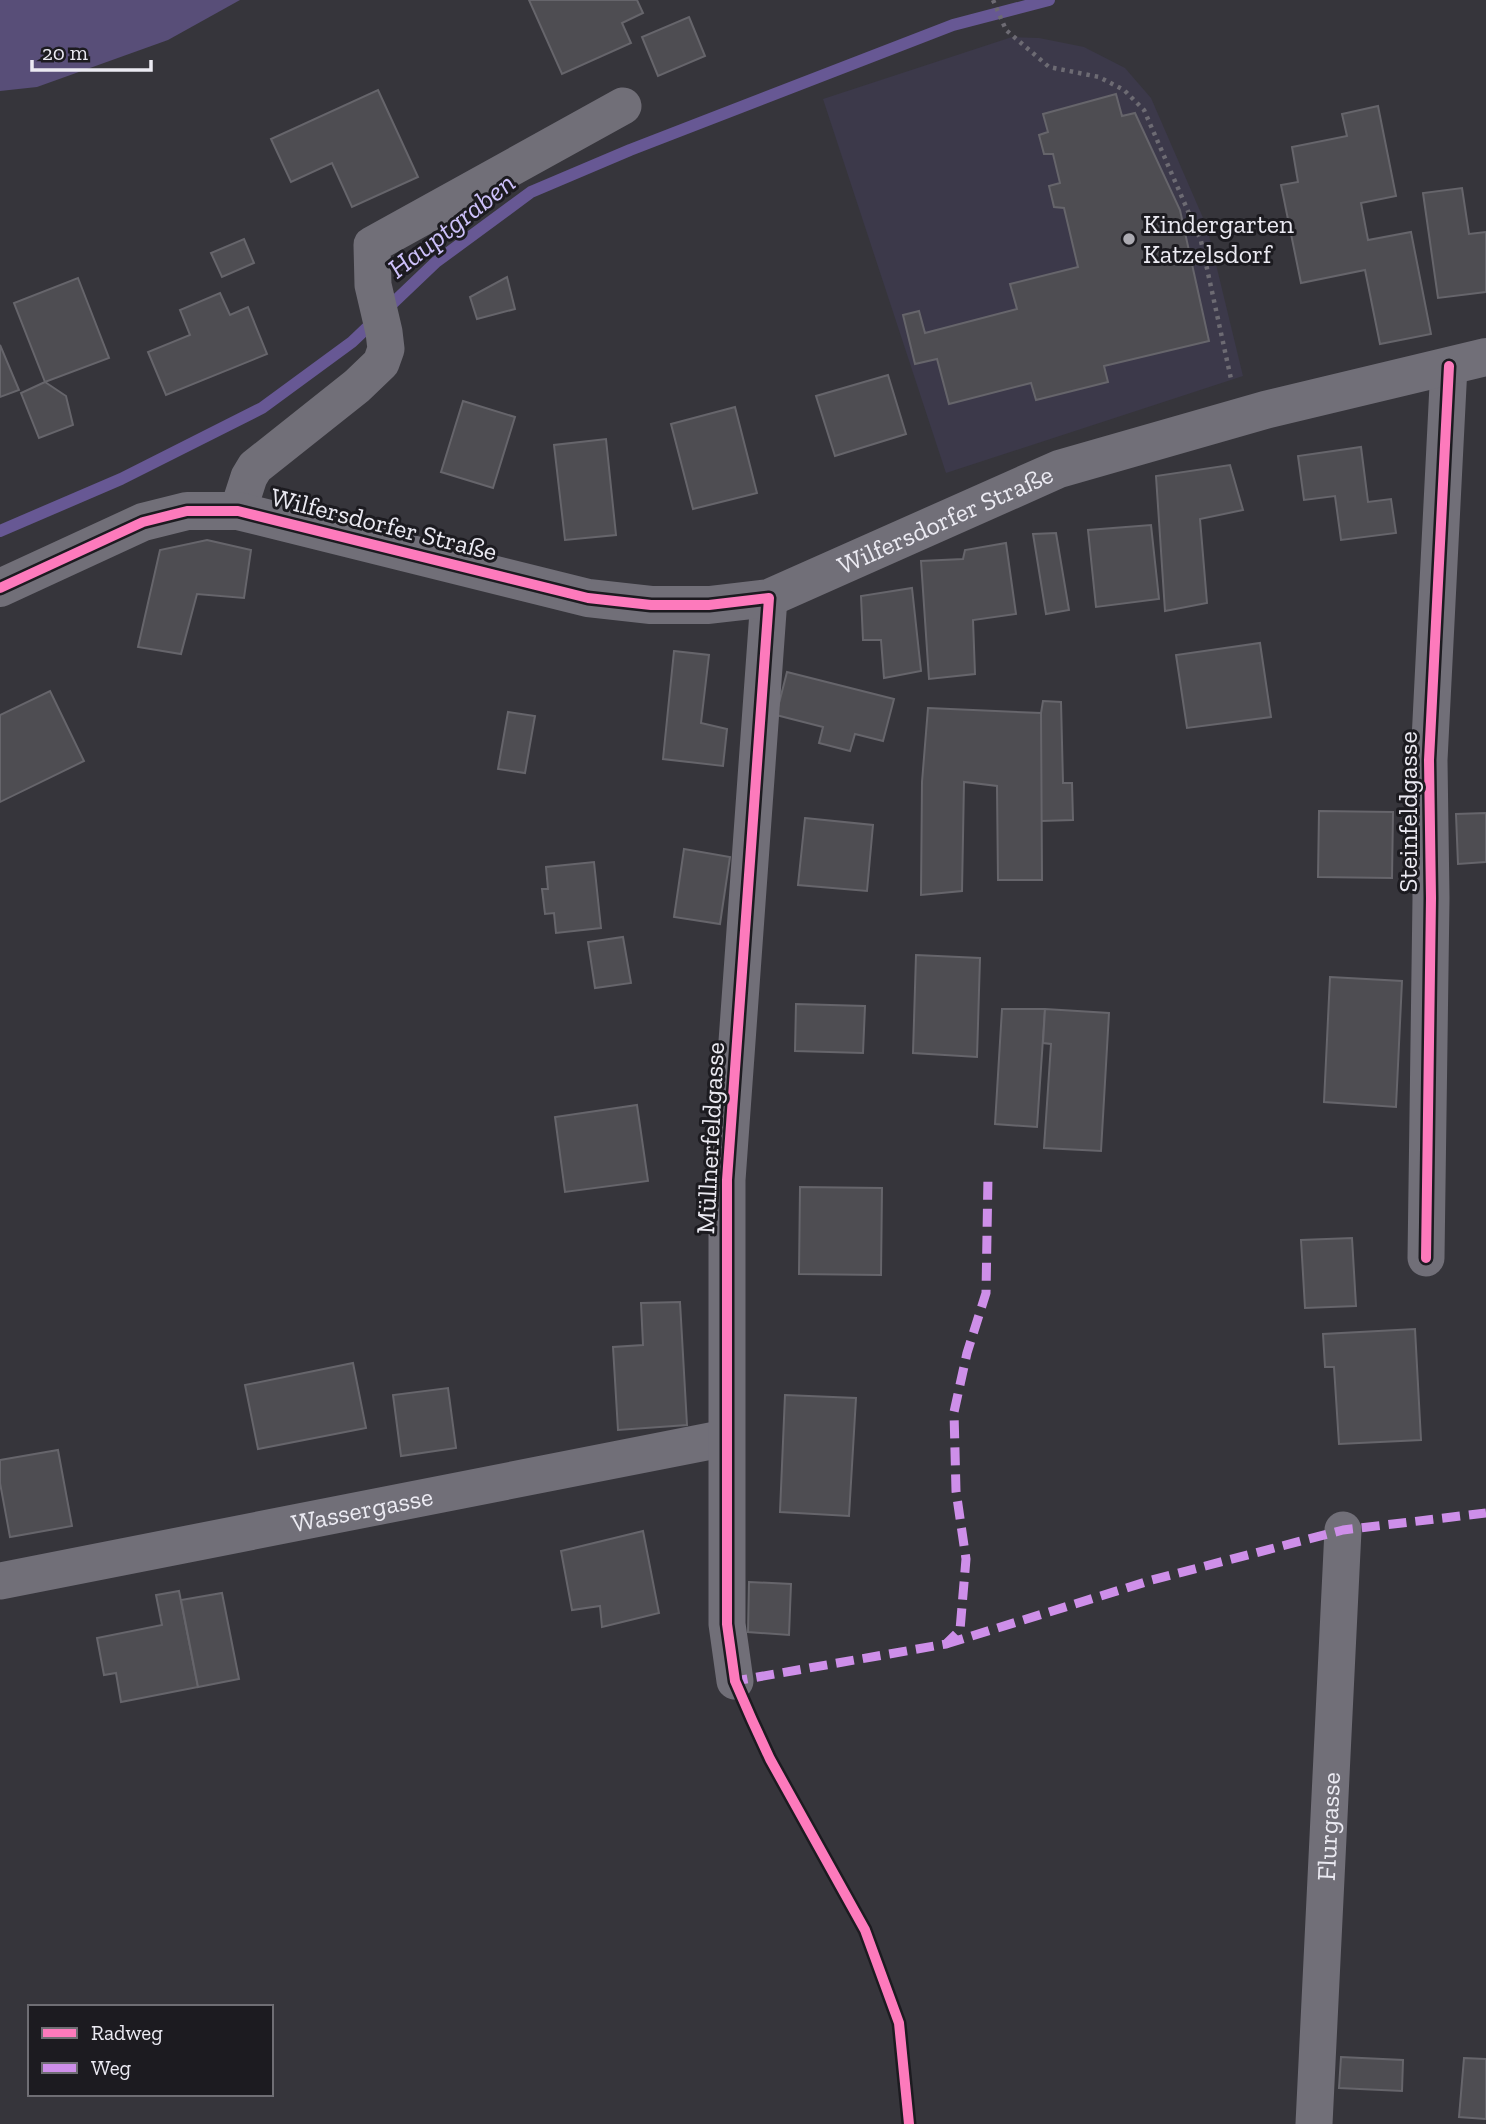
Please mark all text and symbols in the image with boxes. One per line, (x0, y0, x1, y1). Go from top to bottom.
scale bar (32, 28, 150, 72)
text: 20 m (42, 40, 88, 65)
water label: Hauptgraben (381, 166, 521, 285)
place label: Kindergarten Katzelsdorf (1143, 208, 1294, 270)
marker: Kindergarten Katzelsdorf (1121, 231, 1137, 247)
street label: Wilfersdorfer Straße (832, 458, 1058, 581)
street label: Wilfersdorfer Straße (268, 480, 500, 568)
street label: Steinfeldgasse (1392, 731, 1424, 893)
street label: Müllnerfeldgasse (689, 1041, 731, 1235)
street label: Wassergasse (289, 1480, 436, 1539)
street label: Flurgasse (1310, 1771, 1347, 1881)
legend (28, 2005, 273, 2096)
text: Radweg (91, 2020, 163, 2045)
text: Weg (91, 2055, 132, 2080)

